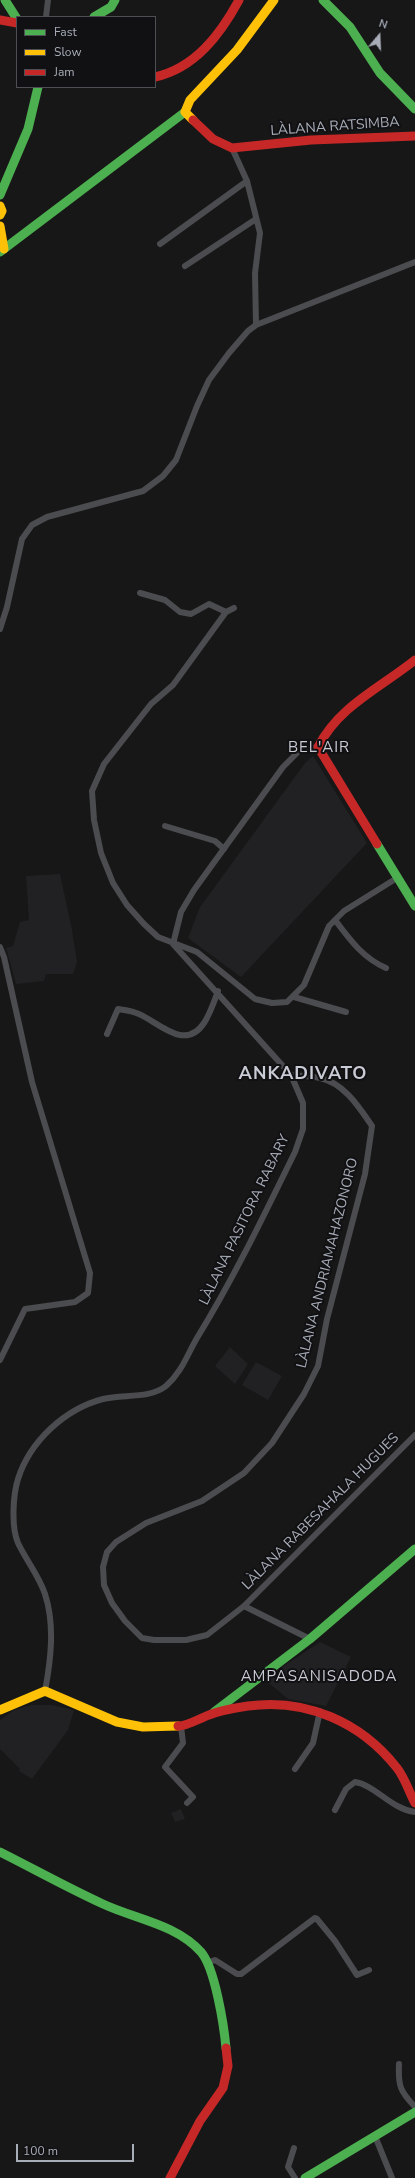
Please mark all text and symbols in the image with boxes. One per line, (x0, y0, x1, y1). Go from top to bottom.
legend (16, 16, 156, 88)
north arrow (359, 16, 399, 56)
text: N (377, 16, 389, 33)
text: Fast (54, 24, 77, 40)
text: Slow (54, 44, 82, 60)
text: Jam (54, 64, 75, 80)
street label: LÀLANA RATSIMBA (270, 114, 400, 140)
district label: BEL'AIR (288, 739, 350, 757)
district label: ANKADIVATO (239, 1064, 367, 1086)
street label: LÀLANA PASITORA RABARY (196, 1132, 294, 1308)
street label: LÀLANA ANDRIAMAHAZONORO (294, 1156, 362, 1370)
street label: LÀLANA RABESAHALA HUGUES (239, 1430, 403, 1594)
district label: AMPASANISADODA (241, 1668, 397, 1686)
scale bar (18, 2136, 136, 2162)
text: 100 m (23, 2143, 58, 2159)

